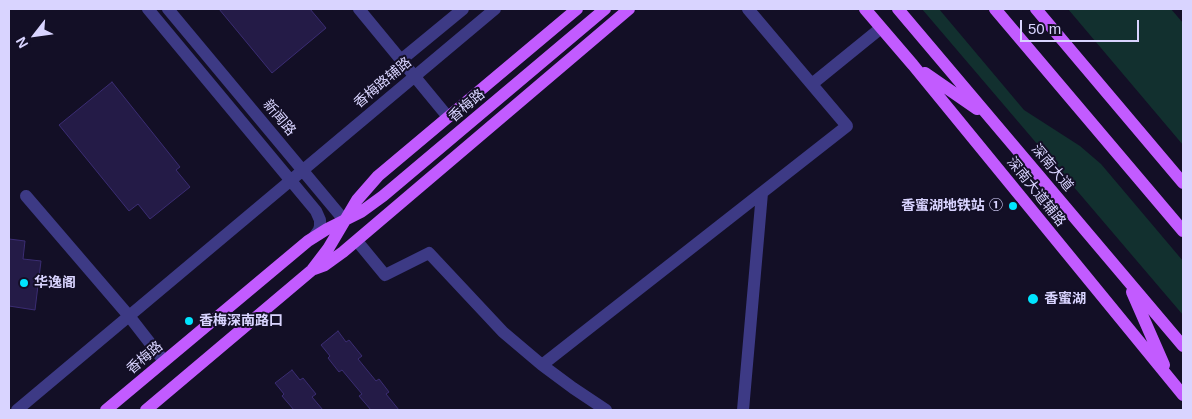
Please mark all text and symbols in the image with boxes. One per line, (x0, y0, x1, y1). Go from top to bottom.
north arrow (10, 10, 60, 60)
scale bar (1022, 10, 1141, 42)
text: 50 m (1028, 20, 1061, 37)
text: N (13, 34, 31, 51)
street label: 香梅路辅路 (351, 54, 415, 112)
street label: 香梅路 (446, 86, 488, 126)
street label: 新闻路 (259, 97, 299, 139)
street label: 深南大道 (1028, 141, 1076, 195)
street label: 深南大道辅路 (1003, 154, 1069, 230)
place label: 香蜜湖地铁站 ① (901, 198, 1003, 214)
marker: 香蜜湖地铁站 ① (1007, 200, 1019, 212)
place label: 华逸阁 (34, 275, 76, 291)
marker: 华逸阁 (18, 277, 30, 289)
place label: 香蜜湖 (1044, 291, 1086, 307)
marker: 香蜜湖 (1026, 292, 1040, 306)
place label: 香梅深南路口 (199, 313, 283, 329)
marker: 香梅深南路口 (183, 315, 195, 327)
street label: 香梅路 (124, 338, 166, 378)

